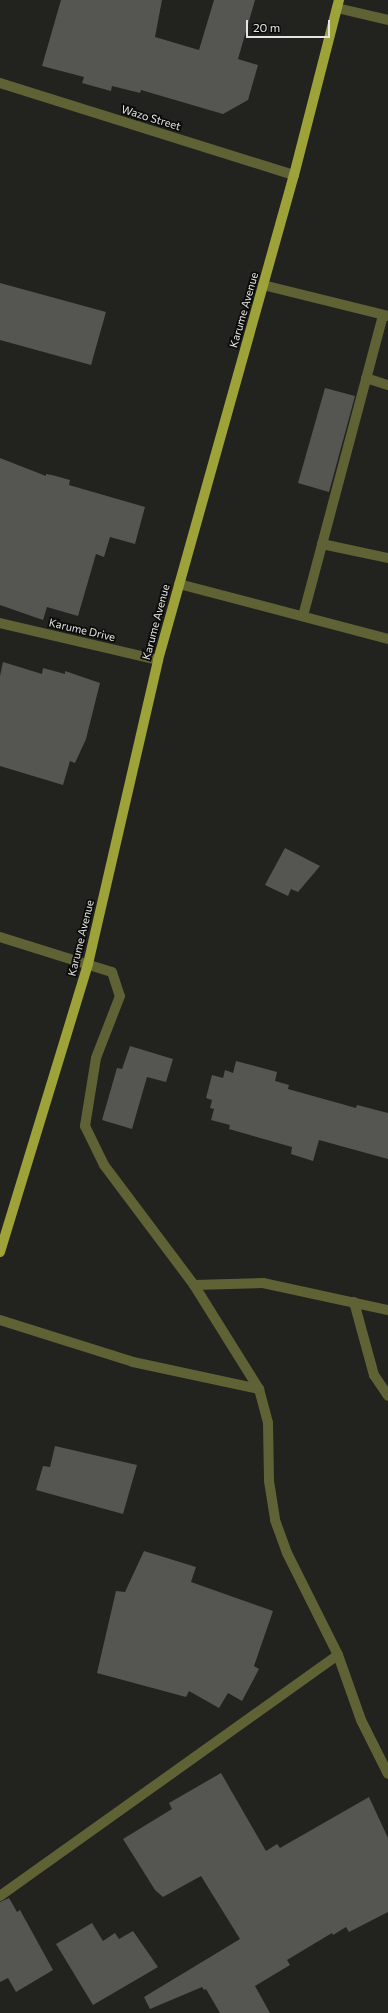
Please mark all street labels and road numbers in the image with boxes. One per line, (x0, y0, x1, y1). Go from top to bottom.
street label: Wazo Street (120, 103, 182, 133)
street label: Karume Avenue (227, 271, 261, 349)
street label: Karume Avenue (140, 583, 172, 661)
street label: Karume Drive (48, 616, 116, 644)
street label: Karume Avenue (65, 899, 97, 977)

